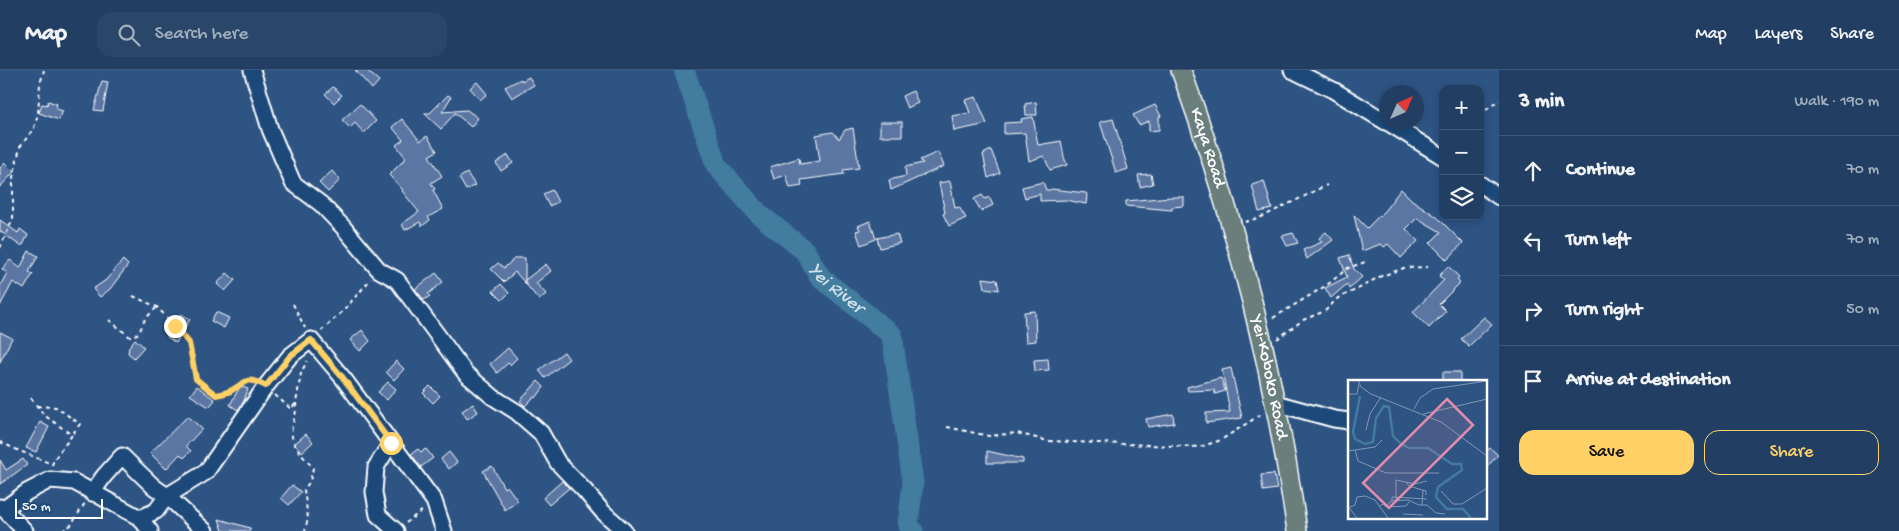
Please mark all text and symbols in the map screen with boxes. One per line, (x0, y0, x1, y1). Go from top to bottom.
search box (97, 12, 447, 57)
text: Map (25, 20, 67, 49)
icon: search (115, 21, 143, 49)
text: Search here (155, 23, 248, 46)
text: Map (1695, 24, 1727, 45)
text: Layers (1755, 24, 1802, 45)
text: Share (1830, 24, 1874, 45)
north arrow (1379, 85, 1424, 130)
map controls (1439, 85, 1484, 220)
button: + (1439, 85, 1484, 130)
text: 3 min (1519, 90, 1564, 115)
text: Walk · 190 m (1795, 93, 1879, 112)
street label: Kaya Road (1185, 105, 1231, 191)
button: − (1439, 130, 1484, 175)
icon: ahead (1519, 157, 1547, 185)
text: Continue (1566, 159, 1635, 182)
text: 70 m (1846, 161, 1879, 180)
button: layers (1439, 175, 1484, 220)
icon: left (1519, 227, 1547, 255)
text: Turn left (1566, 229, 1630, 252)
text: 70 m (1846, 231, 1879, 250)
water label: Yei River (803, 259, 872, 322)
icon: right (1519, 297, 1547, 325)
text: Turn right (1566, 299, 1642, 322)
text: 50 m (1846, 301, 1879, 320)
street label: Yei-Koboko Road (1245, 311, 1293, 443)
route end (164, 315, 187, 338)
icon: arrive (1519, 367, 1547, 395)
text: Arrive at destination (1566, 369, 1730, 392)
inset map (1348, 380, 1486, 518)
button: Save (1519, 430, 1694, 475)
button: Share (1704, 430, 1879, 475)
route start (380, 432, 403, 455)
scale bar (15, 496, 102, 519)
text: 50 m (22, 499, 51, 516)

